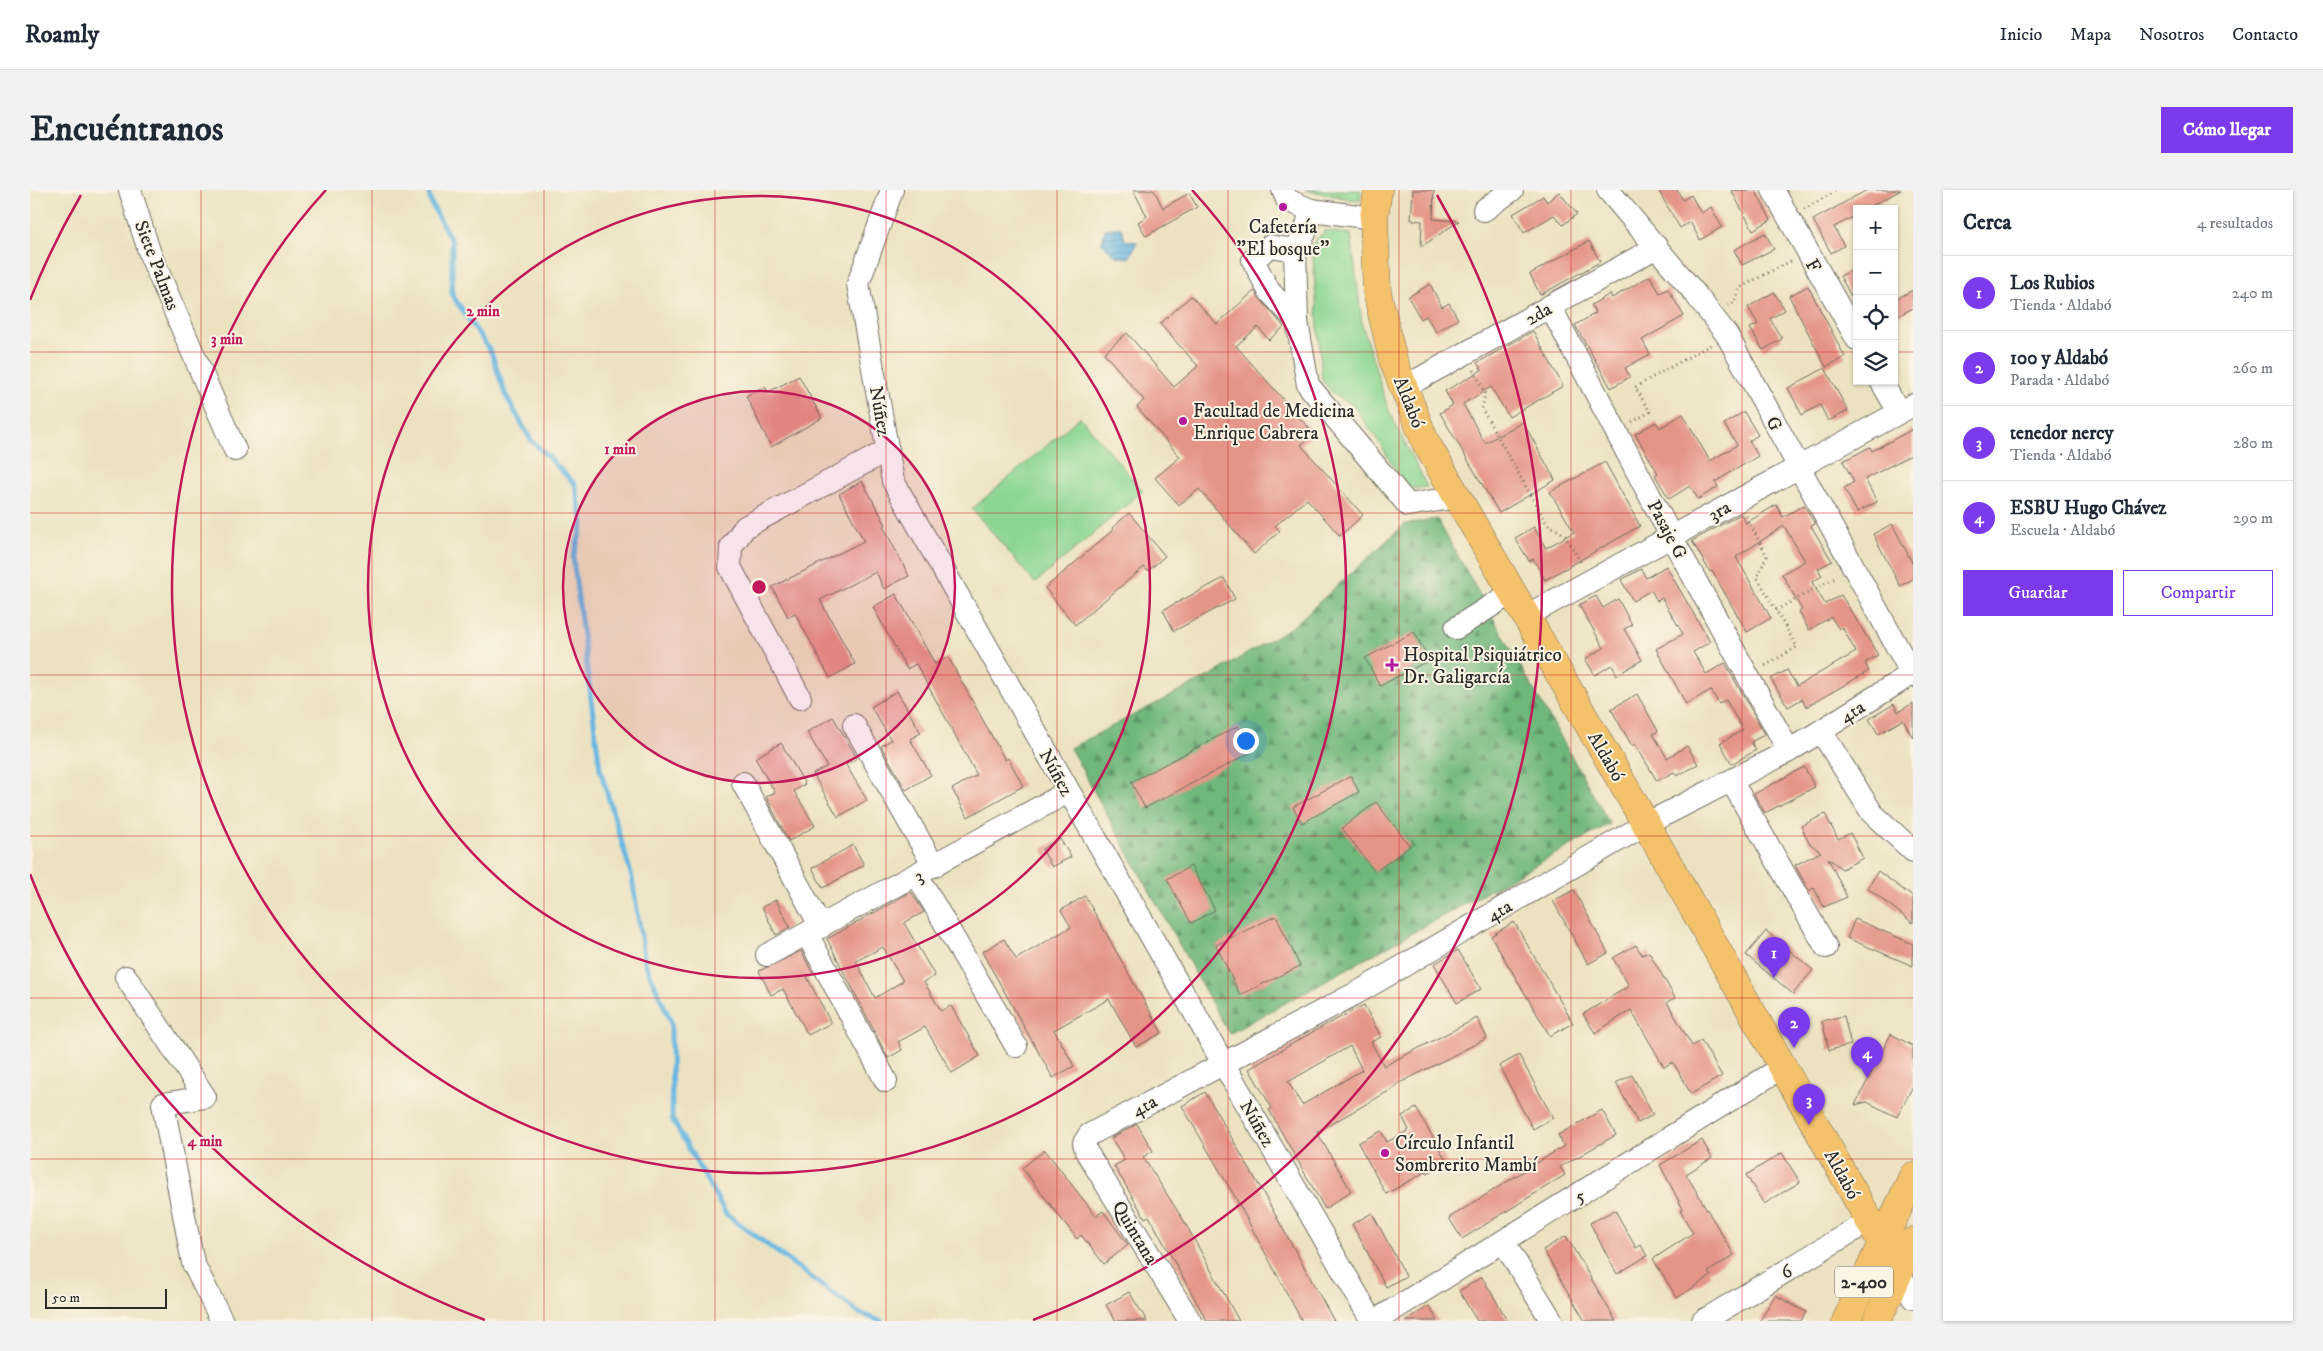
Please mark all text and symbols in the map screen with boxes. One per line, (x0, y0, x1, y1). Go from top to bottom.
text: Roamly (25, 20, 99, 50)
text: Inicio (2000, 24, 2042, 46)
text: Mapa (2070, 24, 2111, 46)
text: Nosotros (2139, 24, 2204, 46)
text: Contacto (2232, 24, 2298, 46)
button: Cómo llegar (2161, 107, 2293, 153)
text: Encuéntranos (30, 108, 224, 152)
marker: Cafetería "El bosque" (1277, 201, 1289, 213)
map controls (1853, 205, 1898, 385)
button: + (1853, 205, 1898, 250)
text: Cerca (1963, 210, 2011, 236)
text: 4 resultados (2197, 213, 2273, 233)
place label: Cafetería "El bosque" (1236, 216, 1330, 262)
street label: Siete Palmas (129, 217, 184, 314)
button: − (1853, 250, 1898, 295)
street label: F (1800, 255, 1826, 277)
text: Los Rubios (2010, 272, 2095, 295)
text: 1 (1976, 283, 1982, 303)
text: 240 m (2232, 283, 2273, 303)
button: locate (1853, 295, 1898, 340)
text: Tienda · Aldabó (2010, 295, 2112, 315)
street label: 2da (1521, 298, 1556, 331)
text: 2 min (466, 302, 500, 321)
text: 3 min (211, 330, 243, 349)
button: layers (1853, 340, 1898, 385)
text: 100 y Aldabó (2010, 347, 2108, 370)
text: 2 (1975, 358, 1983, 378)
text: 260 m (2233, 358, 2273, 378)
text: Parada · Aldabó (2010, 370, 2109, 390)
street label: Aldabó (1388, 373, 1429, 432)
street label: Núñez (864, 384, 895, 438)
place label: Facultad de Medicina Enrique Cabrera (1193, 400, 1355, 446)
street label: G (1760, 412, 1787, 435)
marker: Facultad de Medicina Enrique Cabrera (1177, 415, 1189, 427)
text: tenedor nercy (2010, 422, 2113, 445)
text: 3 (1976, 433, 1982, 453)
text: 280 m (2233, 433, 2273, 453)
text: 1 min (604, 440, 636, 459)
text: Tienda · Aldabó (2010, 445, 2112, 465)
street label: Pasaje G (1642, 496, 1692, 563)
street label: 3ra (1704, 496, 1735, 527)
text: ESBU Hugo Chávez (2010, 497, 2167, 520)
text: 4 (1974, 508, 1984, 528)
text: 290 m (2233, 508, 2273, 528)
text: Escuela · Aldabó (2010, 520, 2115, 540)
button: Guardar (1963, 570, 2113, 616)
button: Compartir (2123, 570, 2273, 616)
centre of rings (750, 578, 768, 596)
place label: Hospital Psiquiátrico Dr. Galigarcía (1403, 644, 1562, 689)
marker: Hospital Psiquiátrico Dr. Galigarcía (1385, 658, 1399, 672)
street label: 4ta (1836, 696, 1870, 729)
your location (1233, 728, 1259, 754)
street label: Aldabó (1582, 728, 1629, 786)
street label: Núñez (1033, 745, 1078, 800)
street label: 3 (910, 865, 927, 888)
street label: 4ta (1483, 895, 1516, 928)
pin: 1 (1758, 937, 1790, 978)
pin: 2 (1778, 1007, 1810, 1048)
pin: 4 (1851, 1037, 1883, 1078)
pin: 3 (1793, 1084, 1825, 1125)
street label: 4ta (1128, 1090, 1161, 1122)
street label: Núñez (1234, 1096, 1279, 1151)
text: 4 min (187, 1132, 223, 1151)
place label: Círculo Infantil Sombrerito Mambí (1395, 1132, 1538, 1177)
street label: Aldabó (1819, 1146, 1865, 1204)
marker: Círculo Infantil Sombrerito Mambí (1379, 1147, 1391, 1159)
street label: 5 (1570, 1184, 1590, 1209)
street label: Quintana (1107, 1197, 1163, 1269)
street label: 6 (1777, 1259, 1798, 1285)
road number: 2-400 (1835, 1266, 1893, 1298)
scale bar (45, 1286, 168, 1309)
text: 50 m (52, 1289, 80, 1307)

